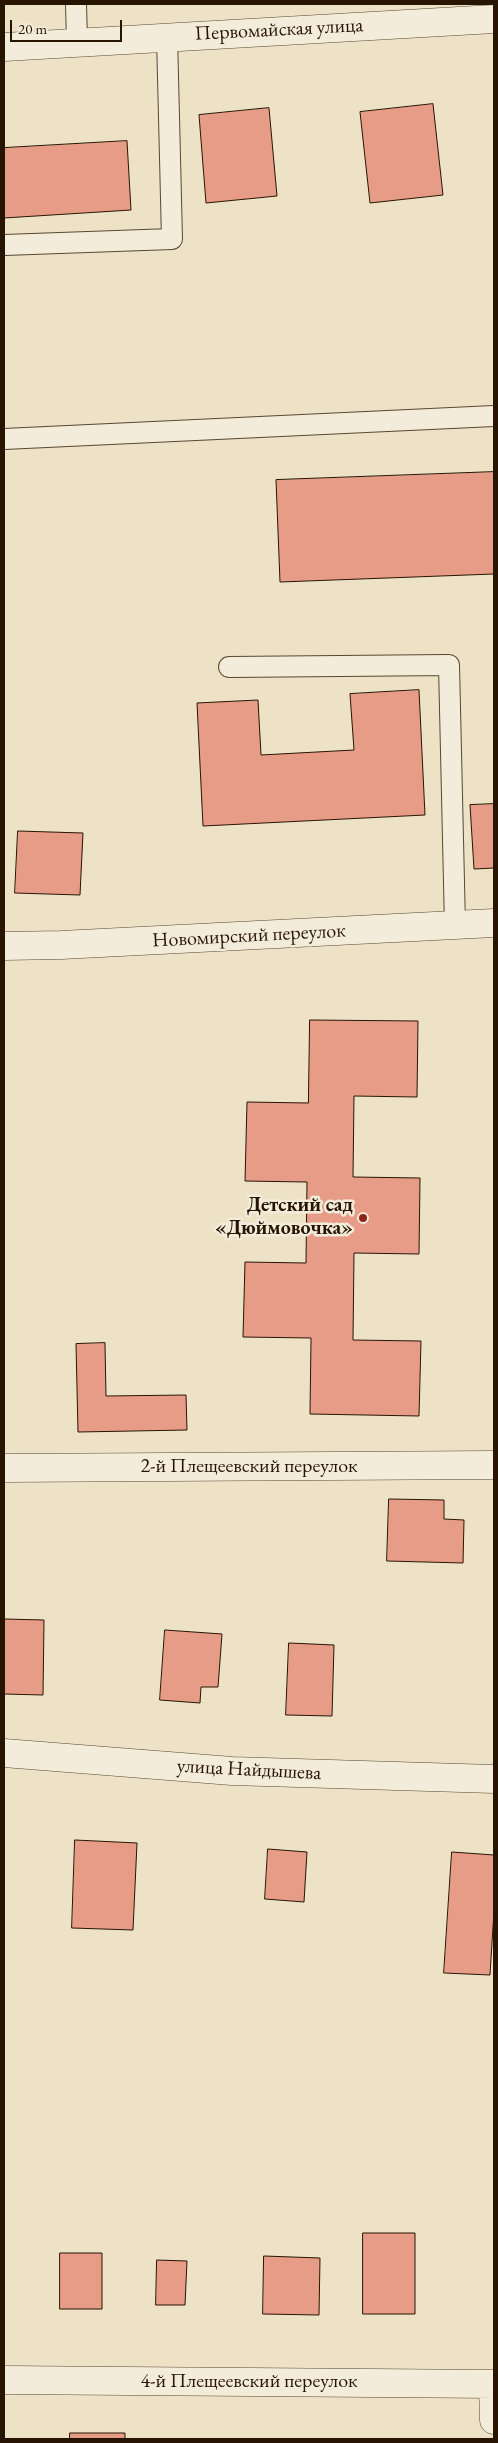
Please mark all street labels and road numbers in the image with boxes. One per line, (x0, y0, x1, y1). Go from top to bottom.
street label: Первомайская улица (194, 14, 364, 46)
street label: Новомирский переулок (152, 919, 346, 953)
street label: 2-й Плещеевский переулок (140, 1455, 358, 1479)
street label: улица Найдышева (176, 1754, 322, 1786)
street label: 4-й Плещеевский переулок (140, 2370, 358, 2394)

